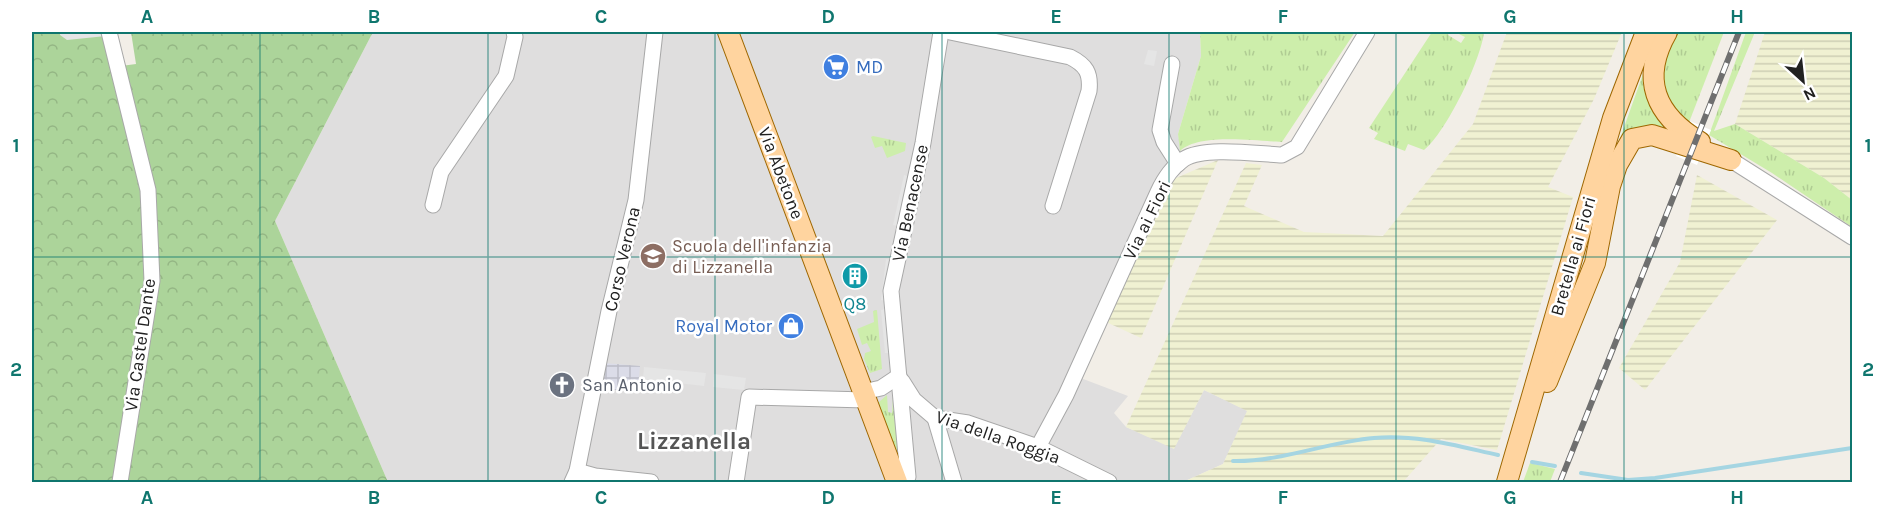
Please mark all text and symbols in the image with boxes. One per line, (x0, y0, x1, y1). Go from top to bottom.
text: A (141, 5, 154, 28)
text: B (368, 5, 380, 28)
text: C (595, 5, 607, 28)
text: D (821, 5, 835, 28)
text: E (1050, 5, 1062, 28)
text: F (1278, 5, 1289, 28)
text: G (1503, 5, 1517, 28)
text: H (1730, 5, 1744, 28)
north arrow (1773, 51, 1833, 111)
supermarket icon: MD (821, 52, 851, 82)
place label: MD (856, 56, 883, 78)
text: N (1800, 83, 1819, 105)
street label: Via Abetone (753, 124, 809, 222)
text: 1 (12, 134, 20, 157)
text: 1 (1864, 134, 1872, 157)
street label: Via Benacense (887, 143, 933, 263)
street label: Via ai Fiori (1118, 177, 1176, 263)
street label: Bretella ai Fiori (1545, 194, 1601, 318)
street label: Corso Verona (599, 204, 645, 314)
place label: Scuola dell'infanzia di Lizzanella (672, 235, 832, 278)
school or university icon: Scuola dell'infanzia di Lizzanella (638, 241, 668, 271)
building icon: Q8 (840, 261, 870, 291)
street label: Via Castel Dante (120, 277, 160, 413)
place label: Q8 (844, 293, 866, 315)
shop icon: Royal Motor (776, 311, 806, 341)
place label: Royal Motor (675, 315, 772, 337)
text: 2 (10, 358, 22, 381)
text: 2 (1862, 358, 1874, 381)
church icon: San Antonio (547, 370, 577, 400)
place label: San Antonio (582, 374, 682, 396)
street label: Via della Roggia (933, 405, 1063, 469)
district label: Lizzanella (637, 427, 751, 455)
text: A (141, 486, 154, 509)
text: B (368, 486, 380, 509)
text: C (595, 486, 607, 509)
text: D (821, 486, 835, 509)
text: E (1050, 486, 1062, 509)
text: F (1278, 486, 1289, 509)
text: G (1503, 486, 1517, 509)
text: H (1730, 486, 1744, 509)

